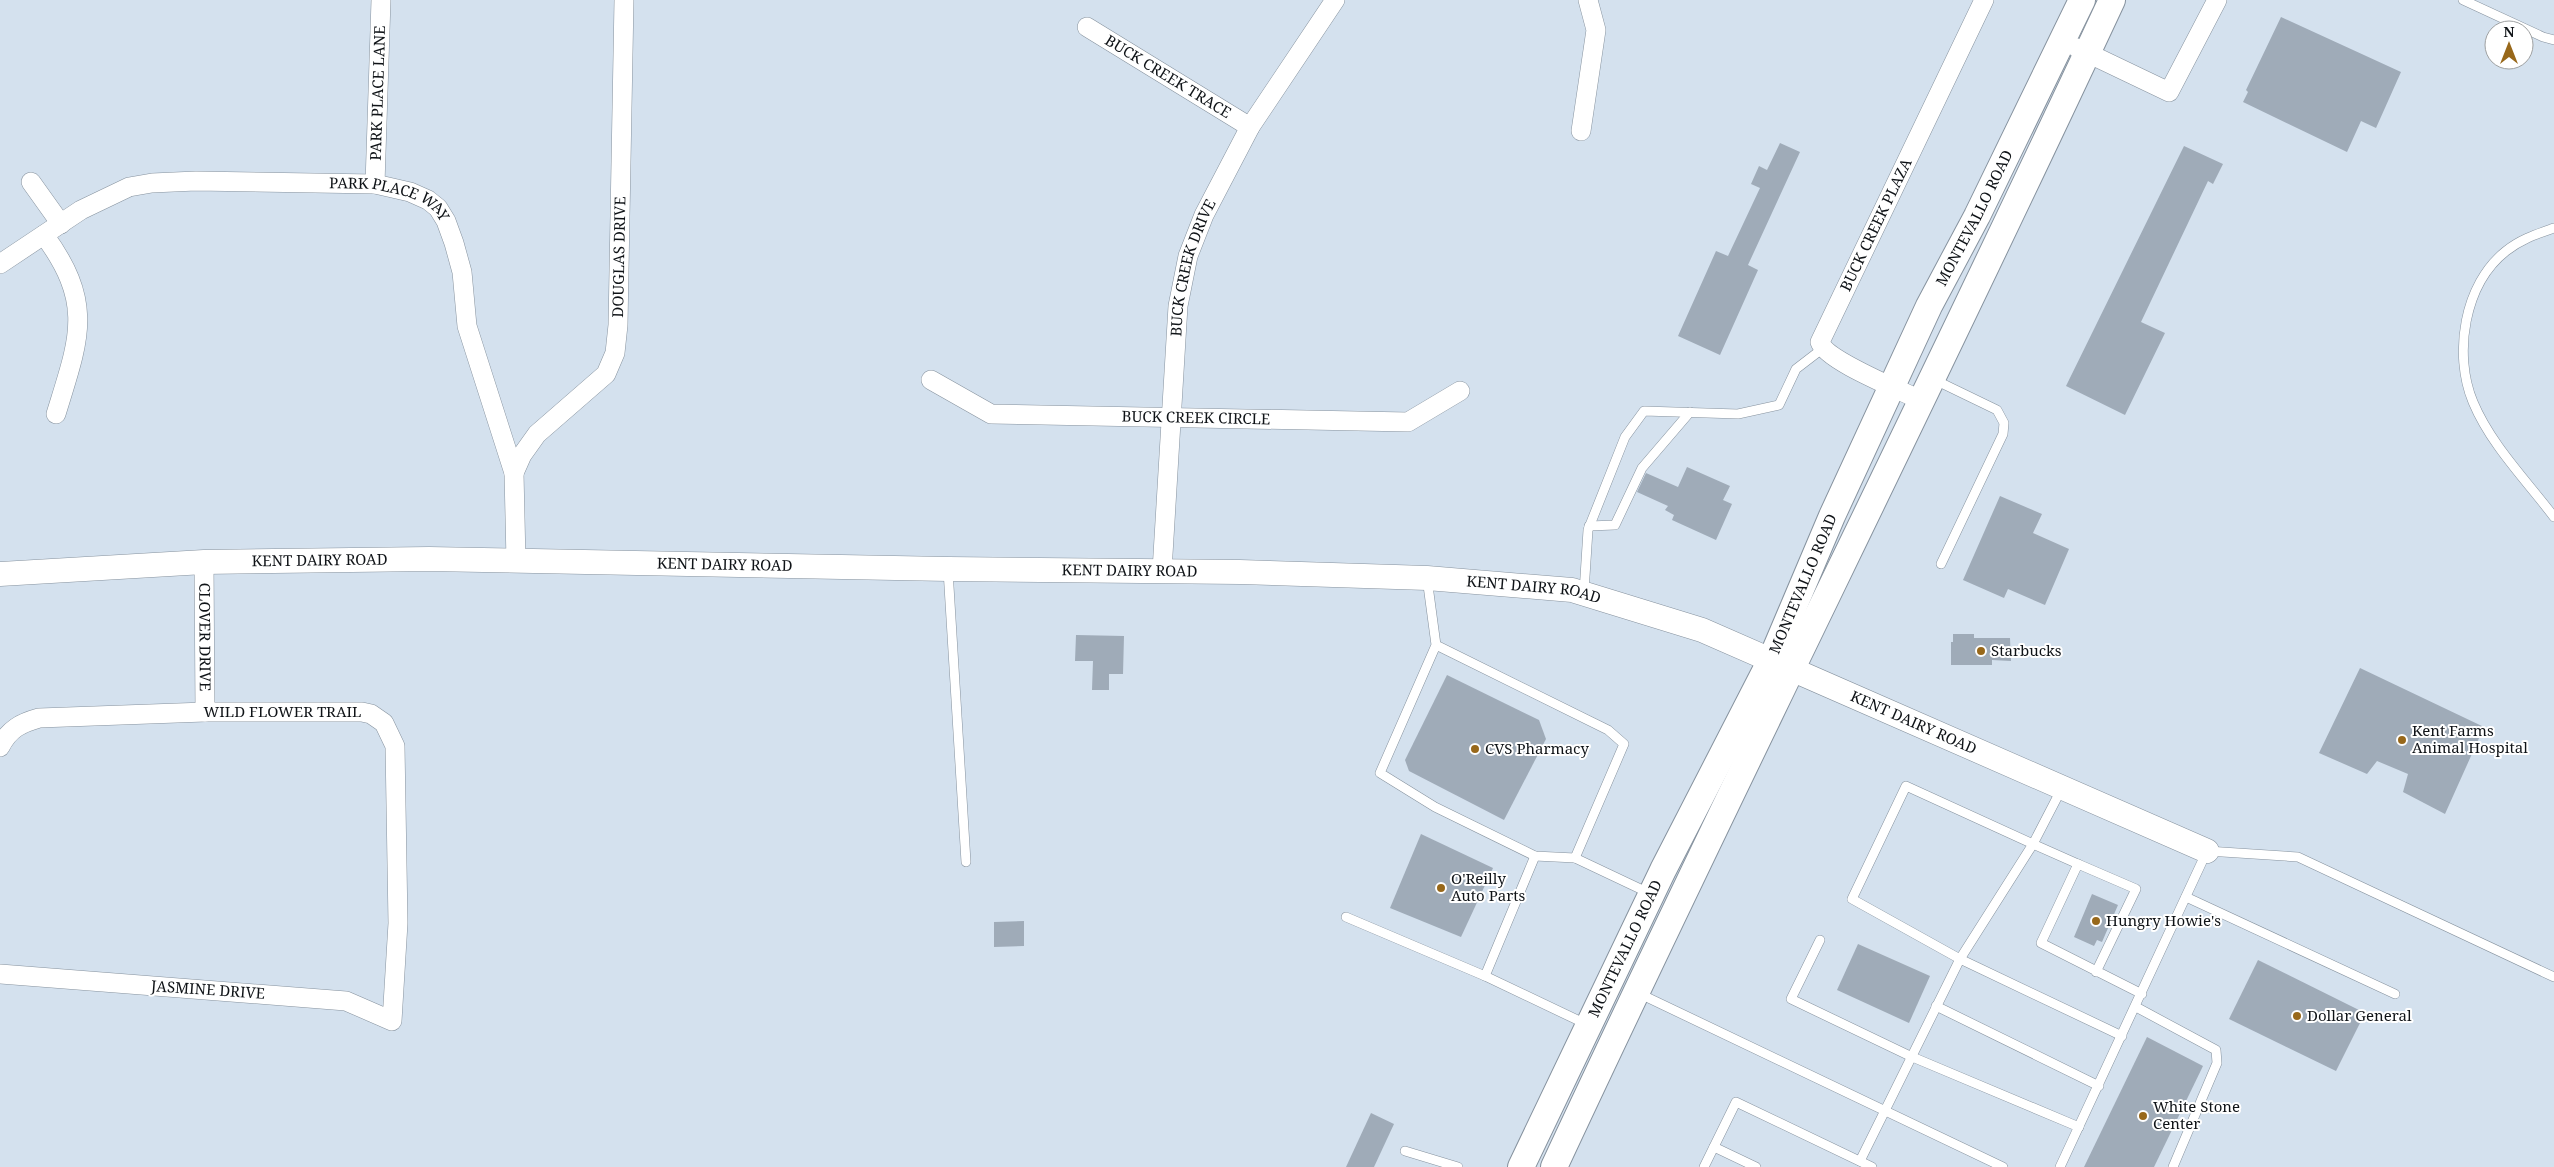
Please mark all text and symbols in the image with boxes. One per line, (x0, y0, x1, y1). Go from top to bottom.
north arrow (2484, 20, 2534, 70)
text: N (2503, 22, 2515, 41)
street label: PARK PLACE LANE (365, 25, 389, 161)
street label: BUCK CREEK TRACE (1102, 30, 1235, 122)
street label: MONTEVALLO ROAD (1931, 146, 2017, 289)
street label: BUCK CREEK PLAZA (1835, 154, 1916, 294)
street label: PARK PLACE WAY (329, 172, 455, 225)
street label: BUCK CREEK DRIVE (1165, 195, 1220, 337)
street label: DOUGLAS DRIVE (607, 196, 629, 318)
street label: BUCK CREEK CIRCLE (1122, 406, 1271, 428)
street label: MONTEVALLO ROAD (1764, 510, 1841, 656)
street label: KENT DAIRY ROAD (252, 549, 388, 570)
street label: KENT DAIRY ROAD (657, 552, 793, 575)
street label: KENT DAIRY ROAD (1062, 559, 1198, 581)
street label: KENT DAIRY ROAD (1466, 570, 1604, 607)
street label: CLOVER DRIVE (195, 583, 216, 691)
place label: Starbucks (1991, 640, 2062, 660)
marker: Starbucks (1975, 645, 1987, 657)
street label: KENT DAIRY ROAD (1848, 685, 1980, 758)
street label: WILD FLOWER TRAIL (204, 701, 361, 721)
place label: Kent Farms Animal Hospital (2412, 720, 2528, 757)
marker: Kent Farms Animal Hospital (2396, 734, 2408, 746)
place label: CVS Pharmacy (1485, 738, 1589, 758)
marker: CVS Pharmacy (1469, 743, 1481, 755)
place label: O'Reilly Auto Parts (1451, 868, 1525, 905)
street label: MONTEVALLO ROAD (1583, 876, 1666, 1020)
marker: O'Reilly Auto Parts (1435, 882, 1447, 894)
place label: Hungry Howie's (2106, 910, 2221, 930)
marker: Hungry Howie's (2090, 915, 2102, 927)
street label: JASMINE DRIVE (149, 975, 266, 1003)
place label: Dollar General (2307, 1005, 2412, 1025)
marker: Dollar General (2291, 1010, 2303, 1022)
place label: White Stone Center (2153, 1096, 2240, 1133)
marker: White Stone Center (2137, 1110, 2149, 1122)

